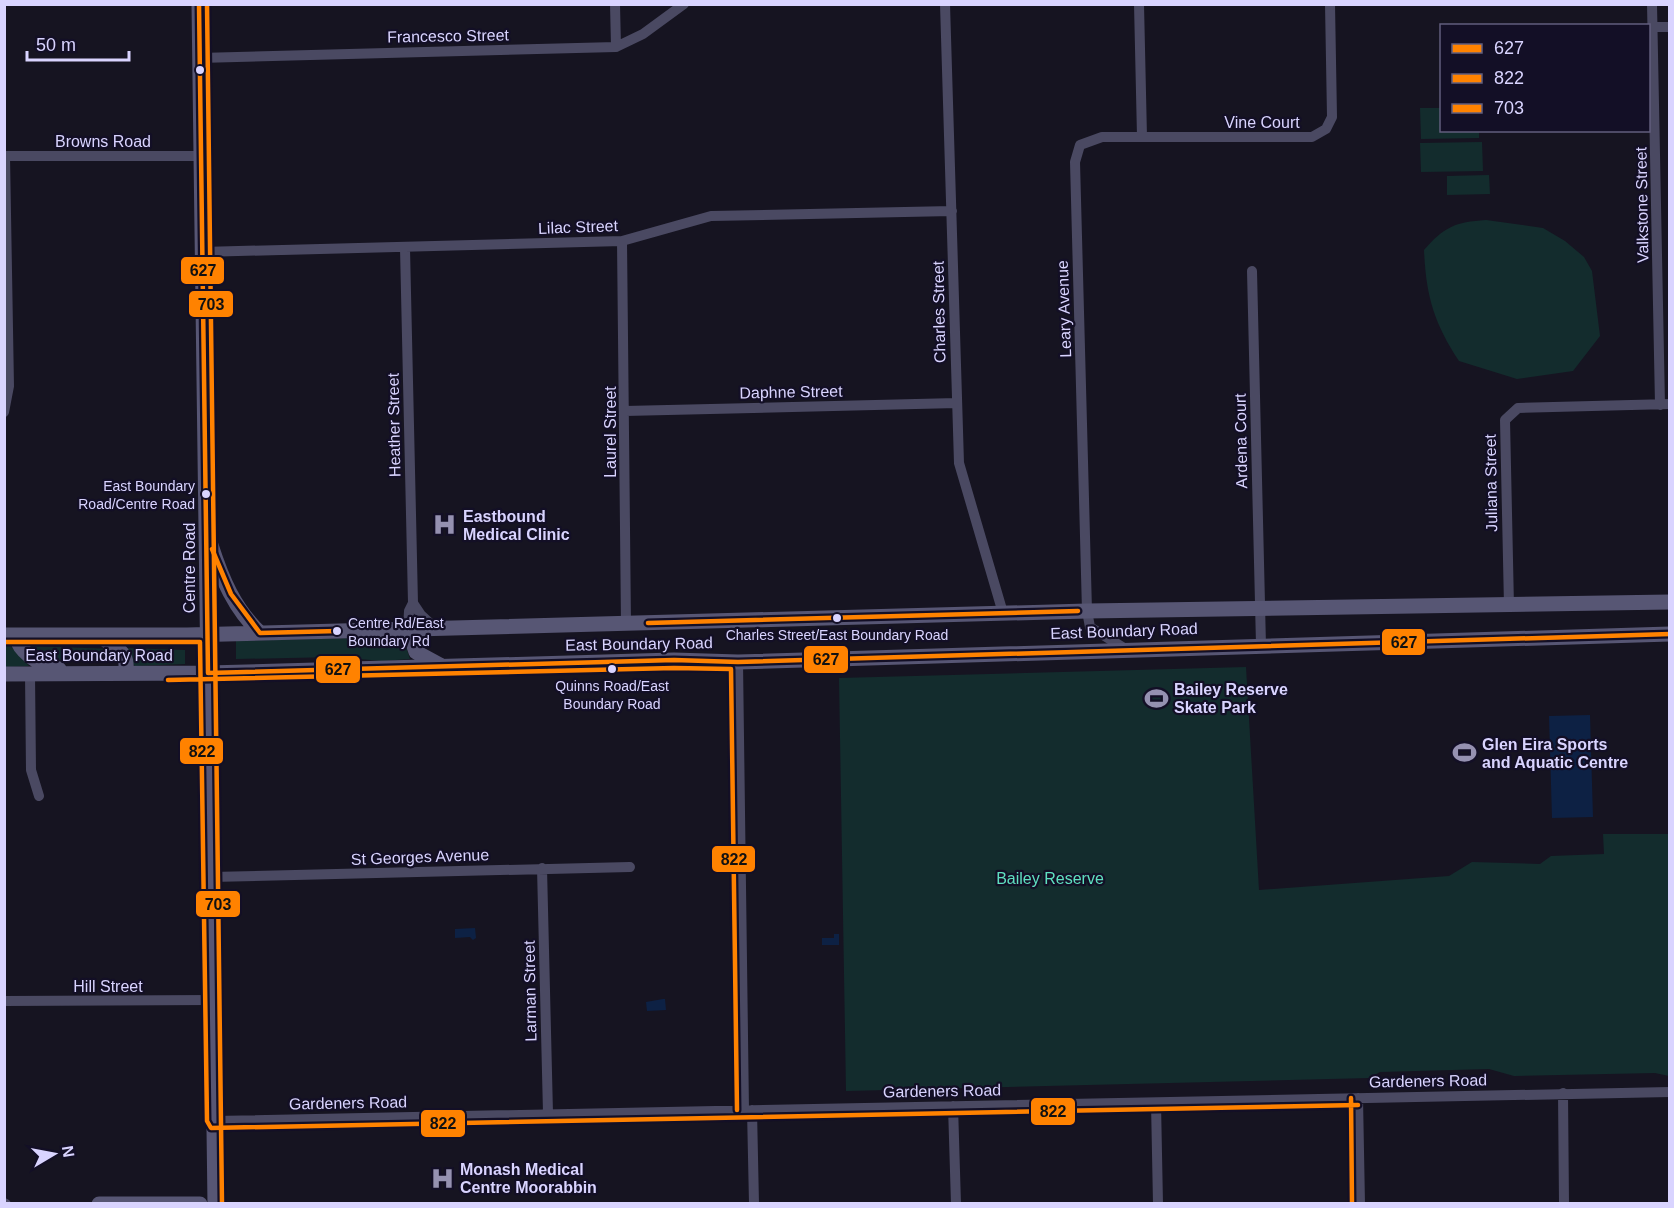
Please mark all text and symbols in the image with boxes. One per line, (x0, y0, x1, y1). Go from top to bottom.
scale bar (27, 24, 129, 62)
legend (1440, 24, 1650, 132)
street label: Francesco Street (387, 26, 510, 46)
text: 50 m (36, 35, 76, 55)
text: 627 (1494, 38, 1524, 58)
unlabelled marker (194, 64, 206, 76)
text: 822 (1494, 68, 1524, 88)
text: 703 (1494, 98, 1524, 118)
street label: Vine Court (1224, 114, 1300, 131)
street label: Browns Road (55, 133, 151, 150)
street label: Valkstone Street (1632, 146, 1652, 263)
street label: Lilac Street (538, 217, 619, 237)
line badge: 627 (180, 256, 225, 285)
street label: Charles Street (930, 260, 948, 363)
street label: Leary Avenue (1054, 260, 1074, 358)
text: 627 (190, 262, 216, 279)
line badge: 703 (188, 290, 234, 318)
text: 703 (198, 296, 224, 313)
street label: Heather Street (385, 372, 403, 477)
street label: Daphne Street (739, 383, 843, 401)
street label: Laurel Street (602, 386, 619, 478)
street label: Ardena Court (1232, 393, 1250, 489)
street label: Juliana Street (1482, 433, 1500, 532)
place label: East Boundary Road/Centre Road (78, 478, 195, 512)
marker: East Boundary Road/Centre Road (200, 488, 212, 500)
place label: Eastbound Medical Clinic (463, 508, 570, 543)
hospital icon: Eastbound Medical Clinic (432, 512, 458, 538)
street label: Centre Road (181, 523, 198, 613)
marker: Charles Street/East Boundary Road (831, 612, 843, 624)
place label: Centre Rd/East Boundary Rd (348, 615, 444, 649)
street label: East Boundary Road (1050, 620, 1198, 642)
marker: Centre Rd/East Boundary Rd (331, 625, 343, 637)
place label: Charles Street/East Boundary Road (726, 627, 948, 643)
line badge: 627 (1381, 628, 1426, 656)
street label: East Boundary Road (565, 634, 713, 654)
text: 627 (1391, 634, 1417, 651)
line badge: 627 (803, 645, 849, 674)
street label: East Boundary Road (25, 647, 173, 664)
text: 627 (813, 651, 839, 668)
line badge: 627 (315, 655, 361, 684)
text: 627 (325, 661, 351, 678)
marker: Quinns Road/East Boundary Road (606, 663, 618, 675)
place label: Quinns Road/East Boundary Road (555, 678, 669, 712)
place label: Bailey Reserve Skate Park (1174, 681, 1288, 716)
sports icon: Bailey Reserve Skate Park (1143, 685, 1169, 711)
place label: Glen Eira Sports and Aquatic Centre (1482, 736, 1628, 771)
line badge: 822 (179, 737, 224, 765)
sports icon: Glen Eira Sports and Aquatic Centre (1451, 740, 1477, 766)
text: 822 (189, 743, 215, 760)
line badge: 822 (711, 845, 756, 873)
street label: St Georges Avenue (351, 846, 490, 868)
text: 822 (721, 851, 747, 868)
park label: Bailey Reserve (996, 870, 1104, 887)
line badge: 703 (195, 890, 241, 918)
text: 703 (205, 896, 231, 913)
street label: Larman Street (521, 940, 539, 1042)
street label: Hill Street (73, 978, 143, 995)
street label: Gardeners Road (1369, 1071, 1487, 1091)
street label: Gardeners Road (883, 1081, 1001, 1101)
street label: Gardeners Road (289, 1093, 407, 1113)
line badge: 822 (1030, 1097, 1076, 1126)
text: 822 (1040, 1103, 1066, 1120)
line badge: 822 (420, 1109, 466, 1138)
text: 822 (430, 1115, 456, 1132)
north arrow (24, 1124, 84, 1184)
text: N (59, 1144, 78, 1159)
place label: Monash Medical Centre Moorabbin (460, 1161, 597, 1196)
hospital icon: Monash Medical Centre Moorabbin (429, 1165, 455, 1191)

